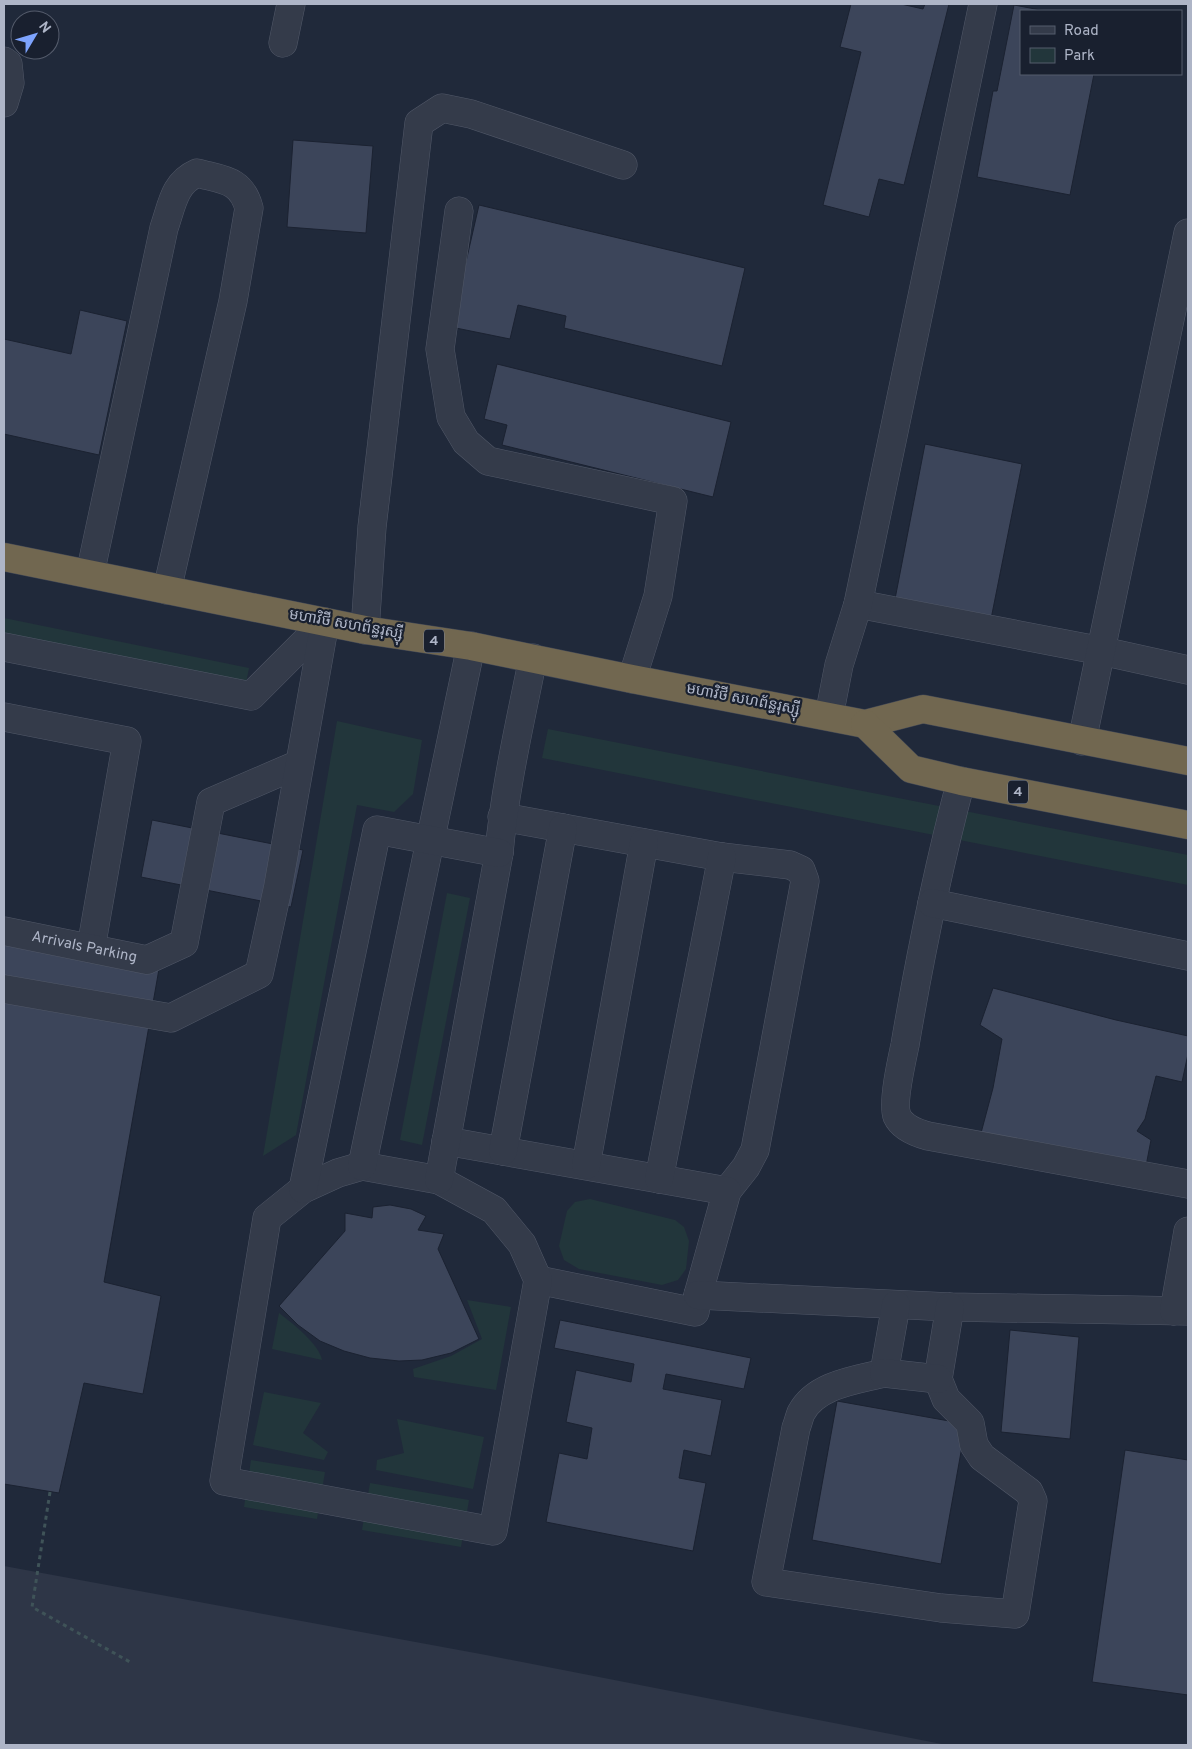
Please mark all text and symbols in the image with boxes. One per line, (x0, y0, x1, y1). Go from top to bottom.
north arrow (10, 10, 60, 60)
legend (1020, 10, 1182, 75)
text: N (34, 19, 54, 37)
text: Road (1064, 22, 1099, 41)
text: Park (1064, 47, 1095, 66)
street label: មហាវិថី សហព័ន្ធរុស្ស៊ី (287, 604, 405, 646)
road number: 4 (424, 630, 444, 652)
street label: មហាវិថី សហព័ន្ធរុស្ស៊ី (684, 678, 802, 722)
road number: 4 (1008, 780, 1028, 804)
street label: Arrivals Parking (30, 927, 139, 967)

